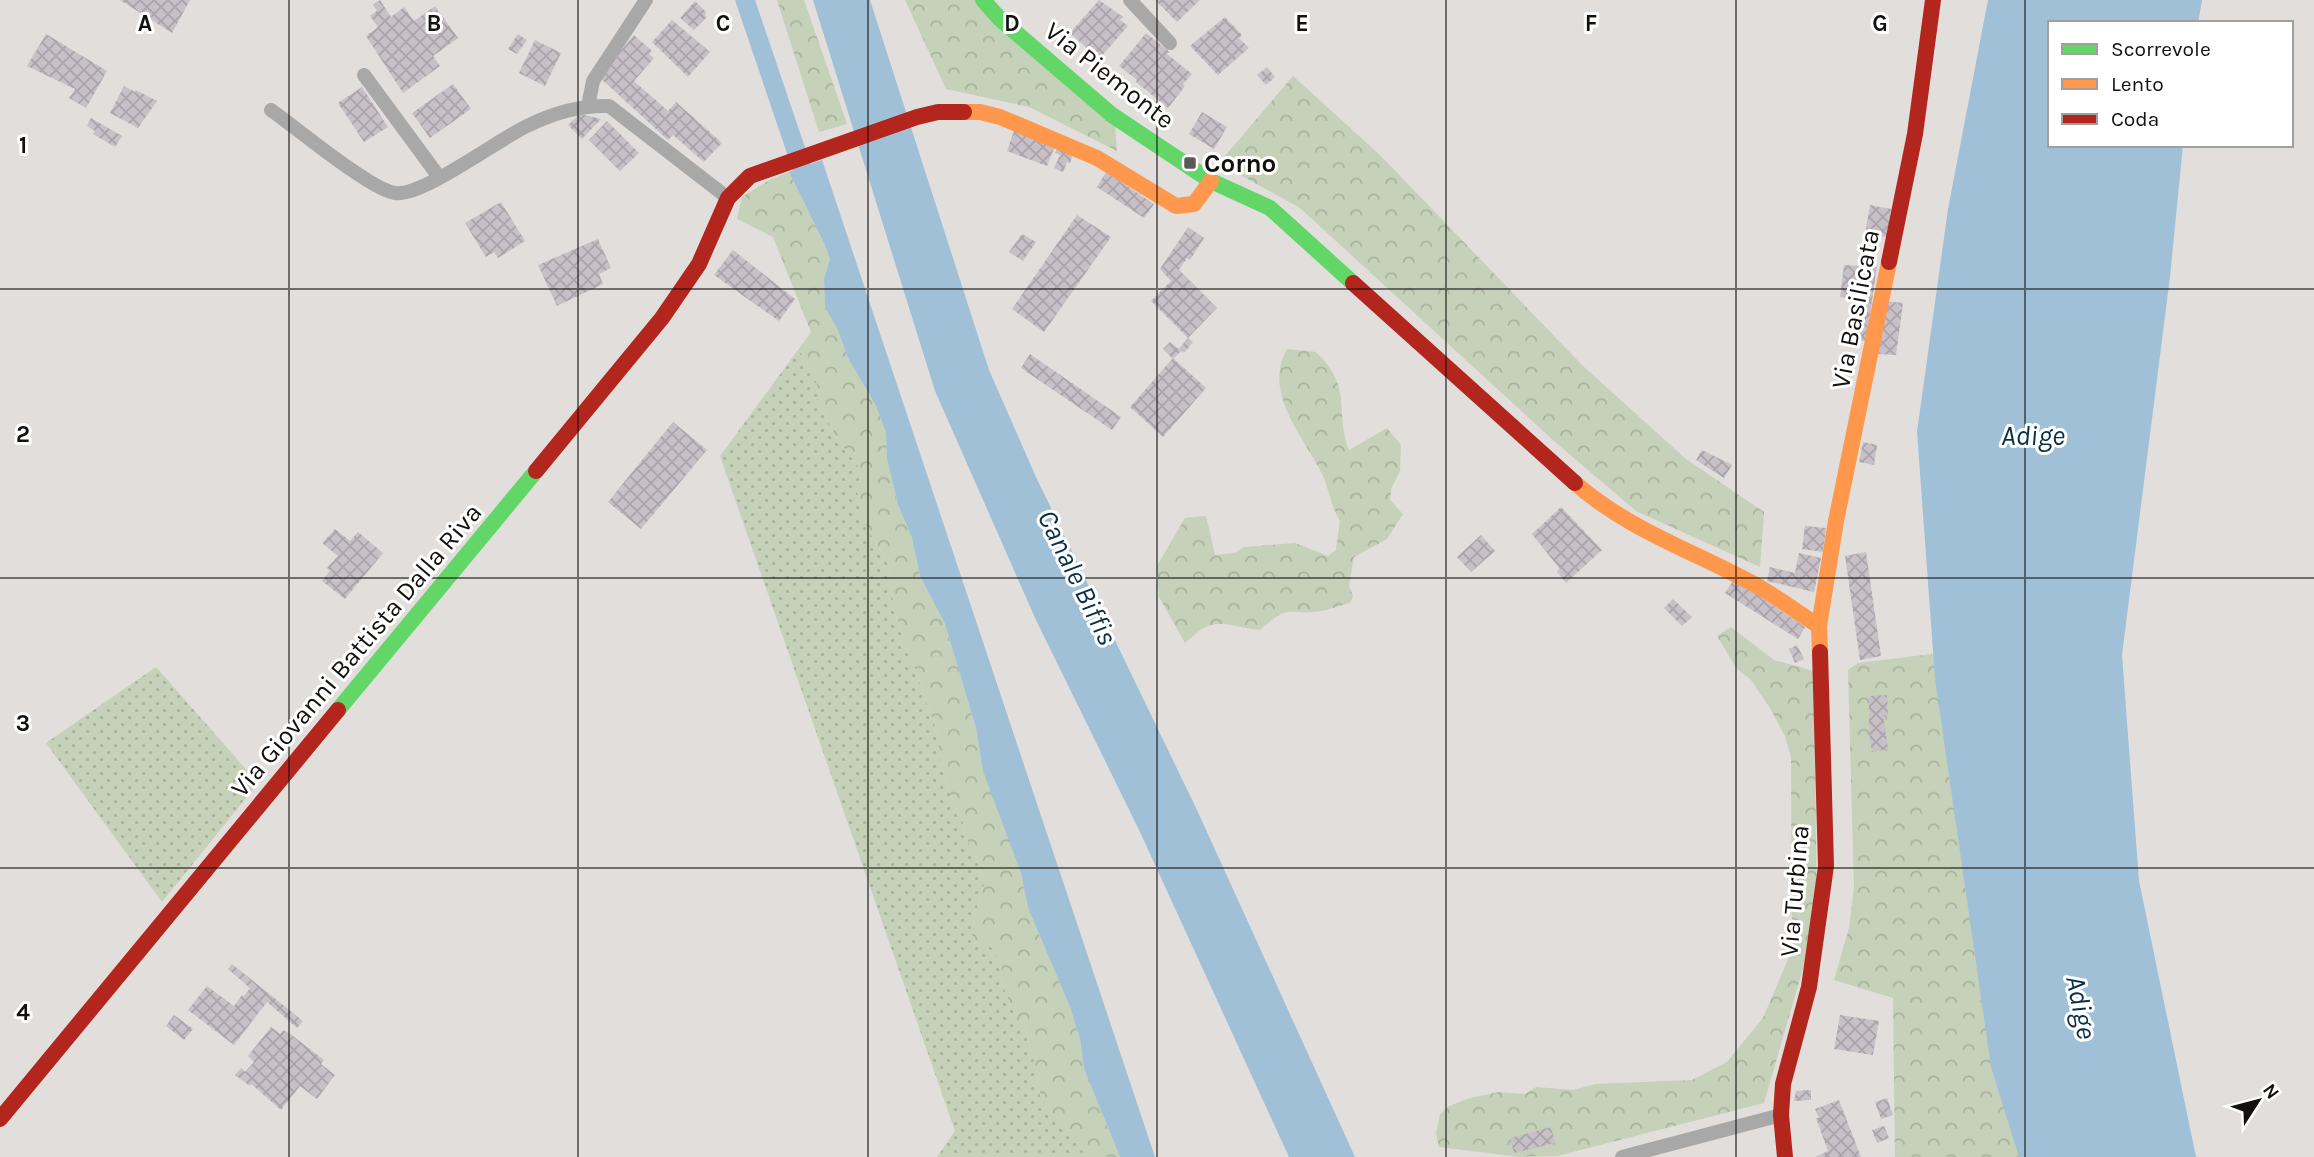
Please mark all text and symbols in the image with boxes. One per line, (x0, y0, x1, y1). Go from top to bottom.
text: A (138, 10, 152, 37)
text: B (427, 10, 441, 37)
text: C (716, 10, 730, 37)
text: D (1004, 10, 1020, 37)
text: E (1295, 10, 1309, 37)
text: F (1585, 10, 1597, 37)
text: G (1872, 10, 1888, 37)
street label: Via Piemonte (1039, 15, 1181, 136)
legend (2048, 21, 2293, 147)
text: Scorrevole (2111, 37, 2211, 61)
text: Lento (2111, 72, 2164, 96)
text: Coda (2111, 107, 2159, 131)
text: 1 (19, 132, 27, 159)
place label: Corno (1204, 148, 1276, 179)
marker: Corno (1182, 155, 1198, 171)
street label: Via Basilicata (1825, 227, 1886, 391)
water label: Adige (2001, 419, 2065, 452)
text: 2 (16, 421, 30, 448)
street label: Via Giovanni Battista Dalla Riva (224, 497, 488, 803)
water label: Canale Biffis (1031, 504, 1124, 650)
text: 3 (16, 710, 30, 737)
street label: Via Turbina (1773, 824, 1816, 958)
water label: Adige (2059, 972, 2104, 1042)
text: 4 (16, 999, 30, 1026)
north arrow (2223, 1066, 2293, 1136)
text: N (2258, 1080, 2284, 1104)

